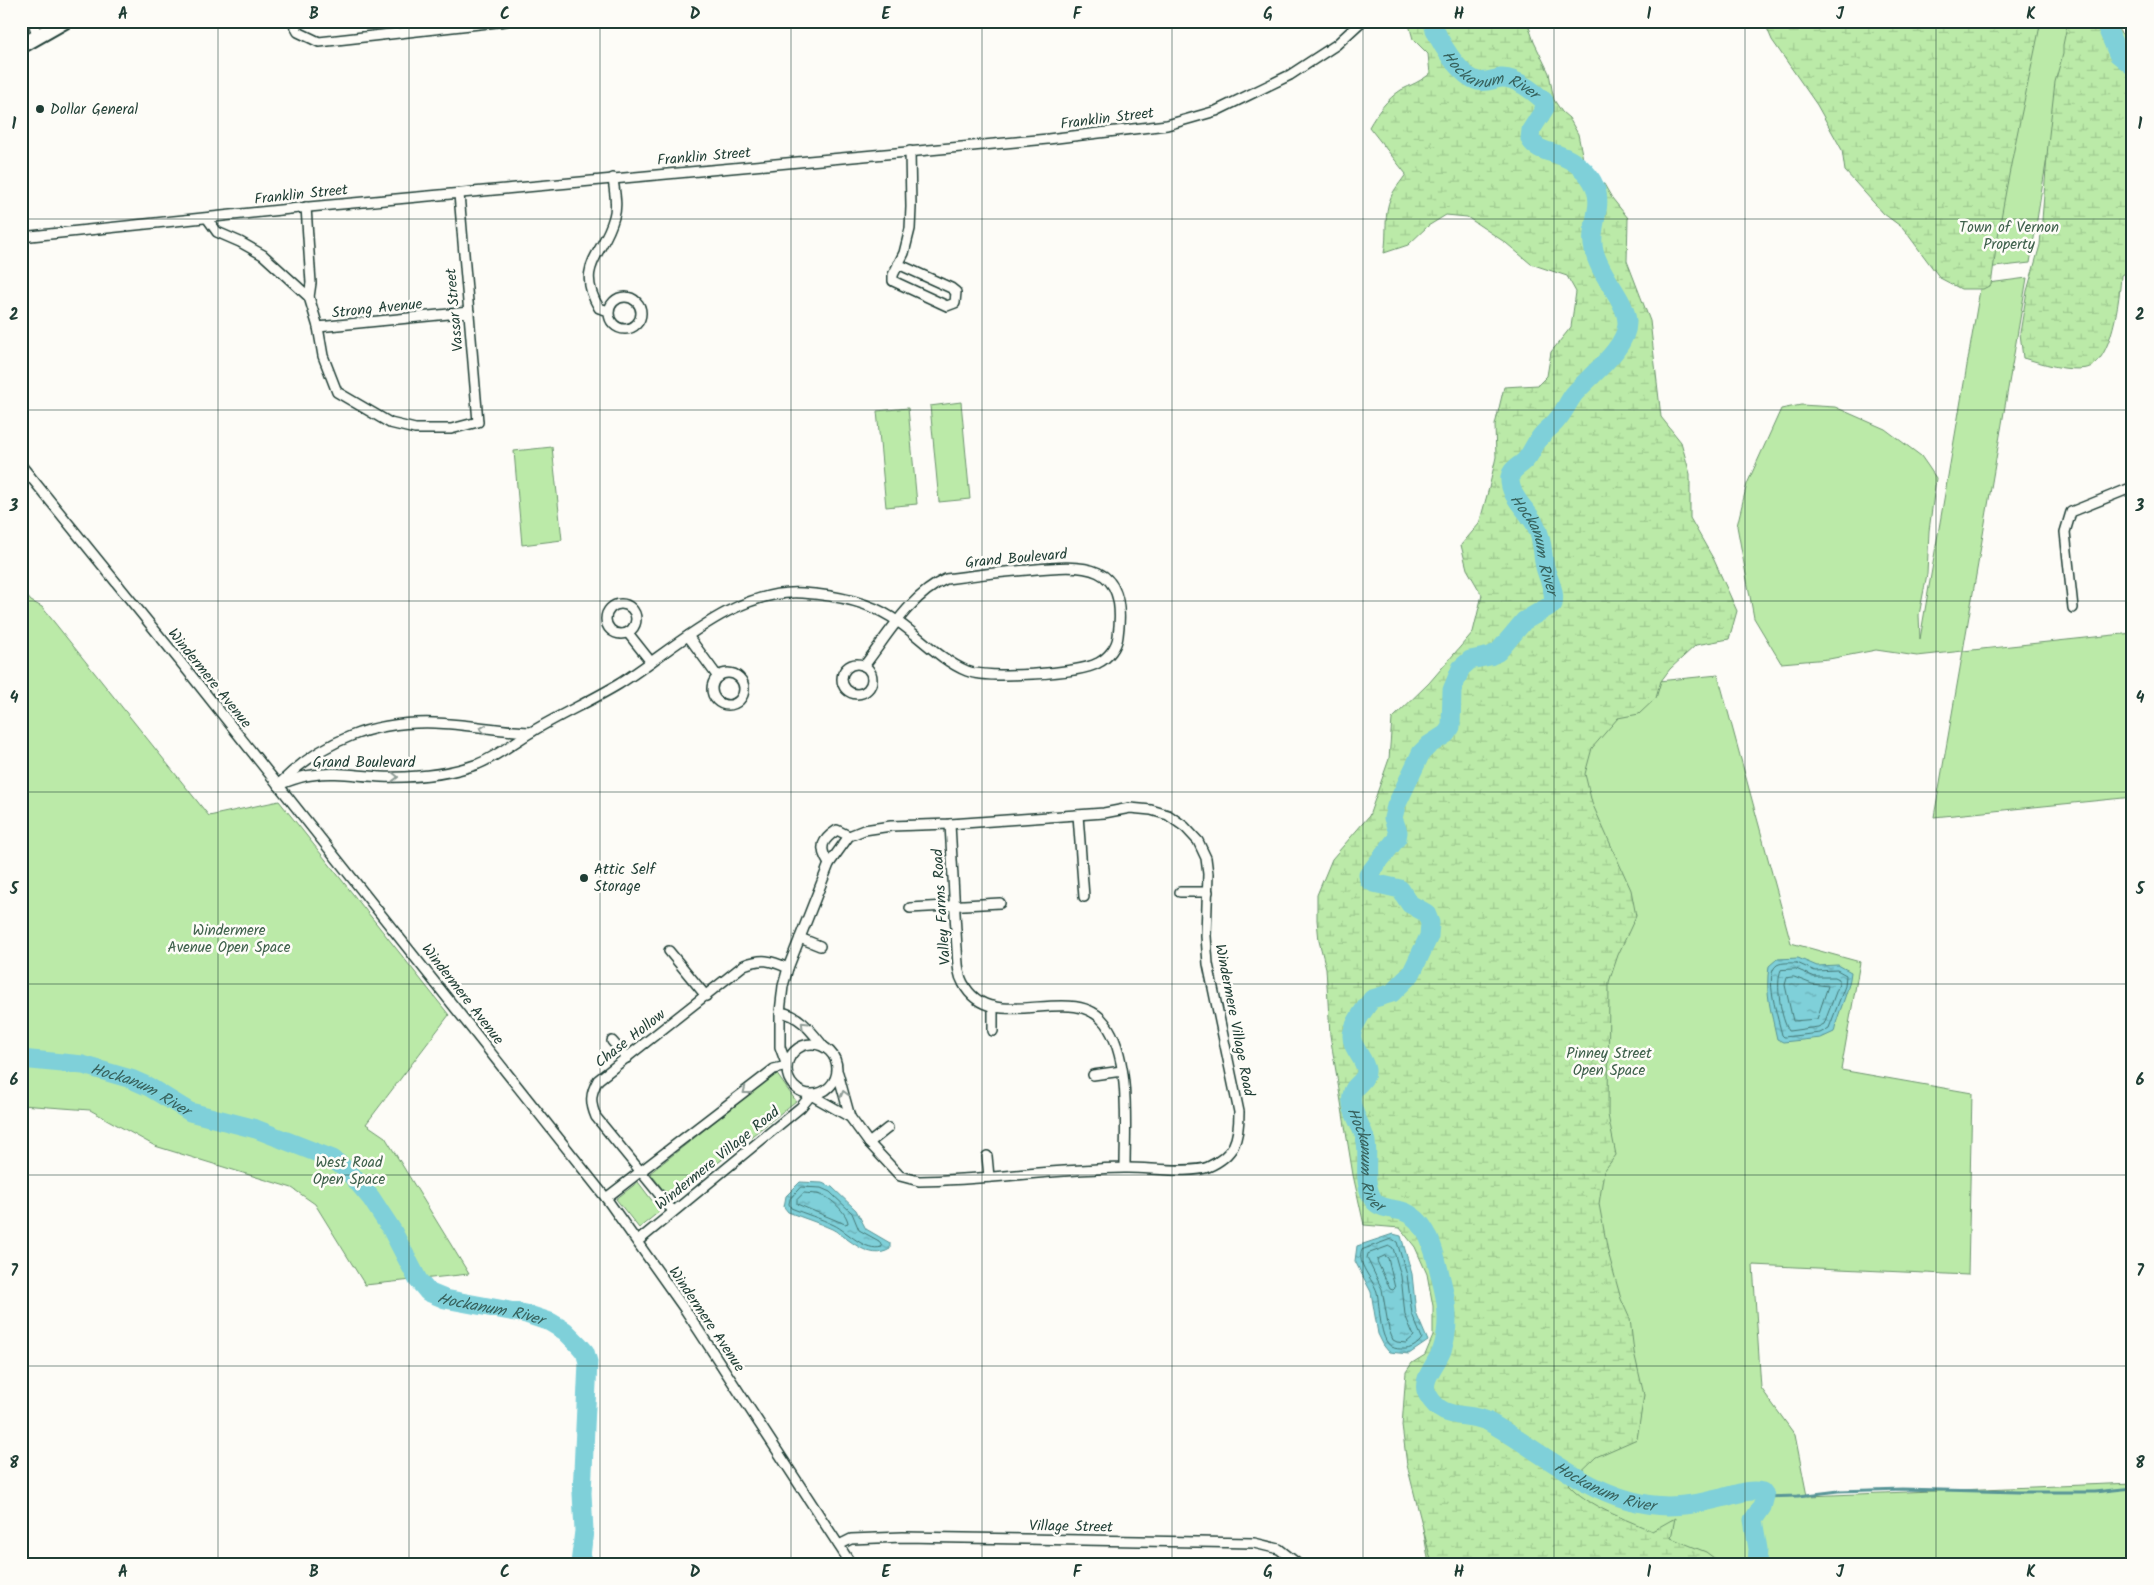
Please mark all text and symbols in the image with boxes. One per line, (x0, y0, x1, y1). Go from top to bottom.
text: A (118, 2, 128, 27)
text: B (309, 2, 319, 27)
text: C (500, 2, 510, 27)
text: D (690, 2, 701, 27)
text: E (882, 2, 892, 27)
text: F (1073, 2, 1083, 27)
text: G (1263, 2, 1273, 27)
text: H (1454, 2, 1464, 27)
text: I (1647, 2, 1652, 27)
text: J (1836, 2, 1845, 27)
text: K (2026, 2, 2036, 27)
water label: Hockanum River (1435, 45, 1547, 108)
place label: Dollar General (50, 98, 138, 122)
street label: Franklin Street (1059, 101, 1156, 137)
marker: Dollar General (34, 103, 46, 115)
text: 1 (12, 112, 17, 137)
text: 1 (2138, 112, 2143, 137)
street label: Franklin Street (656, 141, 752, 173)
street label: Franklin Street (253, 178, 349, 212)
park label: Town of Vernon Property (1959, 216, 2059, 257)
street label: Vassar Street (439, 267, 471, 353)
street label: Strong Avenue (331, 292, 424, 326)
text: 2 (9, 303, 19, 328)
text: 2 (2135, 303, 2145, 328)
water label: Hockanum River (1503, 489, 1565, 601)
text: 3 (9, 494, 19, 519)
text: 3 (2135, 494, 2145, 519)
street label: Grand Boulevard (964, 543, 1069, 575)
street label: Windermere Avenue (161, 623, 257, 734)
text: 4 (10, 686, 19, 711)
text: 4 (2136, 686, 2145, 711)
one-way arrow (478, 724, 486, 735)
street label: Grand Boulevard (313, 751, 416, 775)
one-way arrow (392, 772, 400, 782)
street label: Valley Farms Road (926, 848, 958, 966)
place label: Attic Self Storage (594, 858, 656, 899)
marker: Attic Self Storage (578, 872, 590, 884)
text: 5 (9, 877, 20, 902)
text: 5 (2135, 877, 2146, 902)
park label: Windermere Avenue Open Space (168, 919, 291, 960)
street label: Windermere Avenue (415, 939, 510, 1051)
street label: Windermere Village Road (1207, 942, 1261, 1099)
street label: Chase Hollow (590, 1003, 672, 1074)
one-way arrow (801, 1022, 810, 1031)
park label: Pinney Street Open Space (1566, 1042, 1652, 1083)
water label: Hockanum River (87, 1057, 198, 1125)
text: 6 (10, 1068, 19, 1093)
text: 6 (2136, 1068, 2145, 1093)
one-way arrow (743, 1085, 752, 1093)
one-way arrow (839, 1090, 850, 1099)
street label: Windermere Village Road (650, 1100, 786, 1217)
water label: Hockanum River (1339, 1104, 1391, 1221)
park label: West Road Open Space (313, 1151, 386, 1192)
text: 7 (10, 1259, 18, 1284)
text: 7 (2136, 1259, 2144, 1284)
street label: Windermere Avenue (662, 1262, 751, 1377)
water label: Hockanum River (433, 1286, 551, 1334)
text: 8 (9, 1451, 19, 1476)
text: 8 (2135, 1451, 2145, 1476)
water label: Hockanum River (1549, 1455, 1660, 1520)
street label: Village Street (1029, 1514, 1113, 1540)
text: A (118, 1560, 128, 1585)
text: B (309, 1560, 319, 1585)
text: C (500, 1560, 510, 1585)
text: D (690, 1560, 701, 1585)
text: E (882, 1560, 892, 1585)
text: F (1073, 1560, 1083, 1585)
text: G (1263, 1560, 1273, 1585)
text: H (1454, 1560, 1464, 1585)
text: I (1647, 1560, 1652, 1585)
text: J (1836, 1560, 1845, 1585)
text: K (2026, 1560, 2036, 1585)

